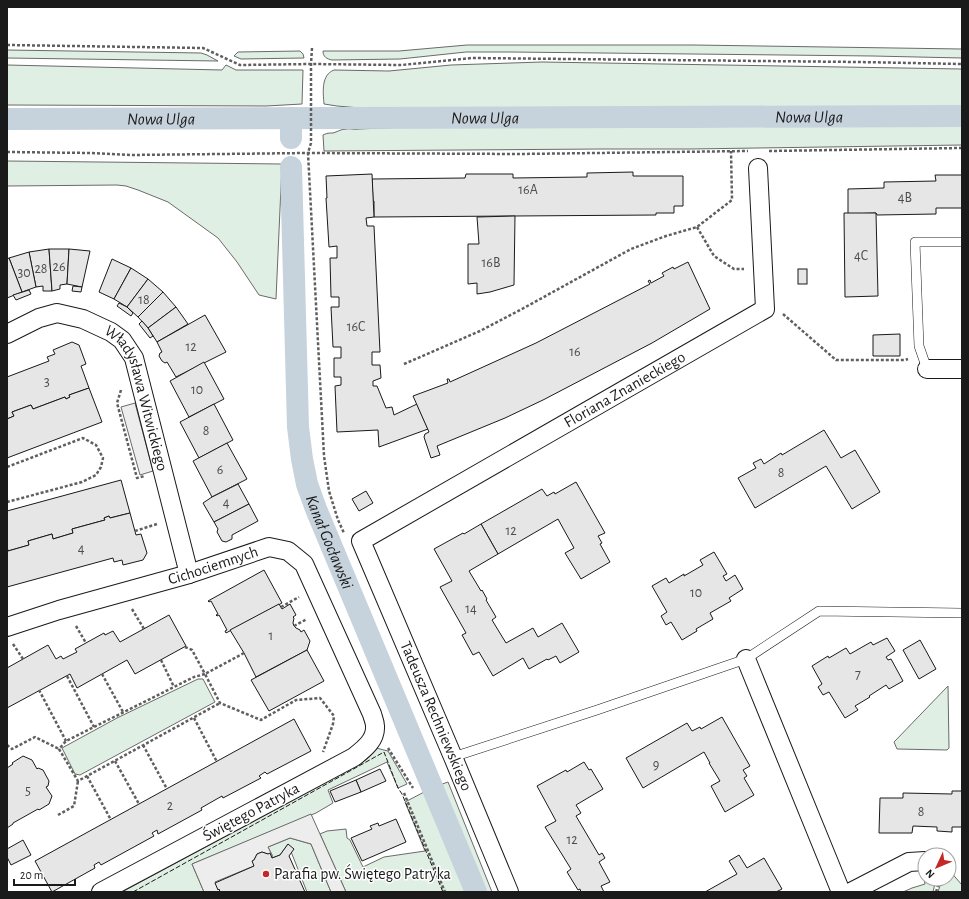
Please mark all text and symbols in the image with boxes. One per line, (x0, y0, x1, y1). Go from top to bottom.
water label: Nowa Ulga (775, 108, 843, 125)
water label: Nowa Ulga (451, 109, 519, 126)
water label: Nowa Ulga (127, 110, 195, 127)
house number: 16A (518, 183, 538, 197)
house number: 4B (898, 191, 912, 205)
house number: 4C (854, 249, 868, 263)
house number: 16B (482, 256, 500, 270)
house number: 26 (53, 260, 65, 274)
house number: 28 (34, 262, 48, 276)
house number: 30 (17, 266, 31, 280)
house number: 18 (138, 293, 150, 307)
house number: 16C (347, 320, 365, 334)
street label: Władysława Witwickiego (102, 322, 170, 473)
house number: 12 (185, 340, 197, 354)
house number: 16 (569, 345, 581, 359)
street label: Floriana Znanieckiego (561, 348, 688, 431)
house number: 3 (44, 375, 50, 389)
house number: 10 (191, 383, 203, 397)
house number: 8 (203, 424, 209, 438)
house number: 6 (217, 463, 223, 477)
house number: 8 (778, 466, 784, 480)
water label: Kanał Gocławski (303, 493, 357, 592)
house number: 4 (223, 496, 230, 510)
house number: 12 (505, 524, 517, 538)
house number: 4 (78, 542, 85, 556)
street label: Cichociemnych (166, 543, 260, 587)
house number: 10 (690, 586, 702, 600)
house number: 14 (465, 602, 477, 616)
house number: 1 (269, 629, 273, 643)
street label: Tadeusza Rechniewskiego (397, 639, 475, 793)
house number: 7 (855, 667, 861, 681)
house number: 9 (653, 758, 659, 772)
street label: Świętego Patryka (199, 777, 302, 845)
house number: 5 (25, 784, 31, 798)
house number: 2 (167, 799, 173, 813)
house number: 8 (918, 805, 924, 819)
house number: 12 (566, 833, 578, 847)
north arrow (917, 847, 957, 887)
scale bar (14, 861, 75, 887)
place label: Parafia pw. Świętego Patryka (274, 863, 451, 883)
text: N (924, 867, 937, 880)
text: 20 m (20, 869, 43, 881)
marker: Parafia pw. Świętego Patryka (261, 869, 271, 879)

